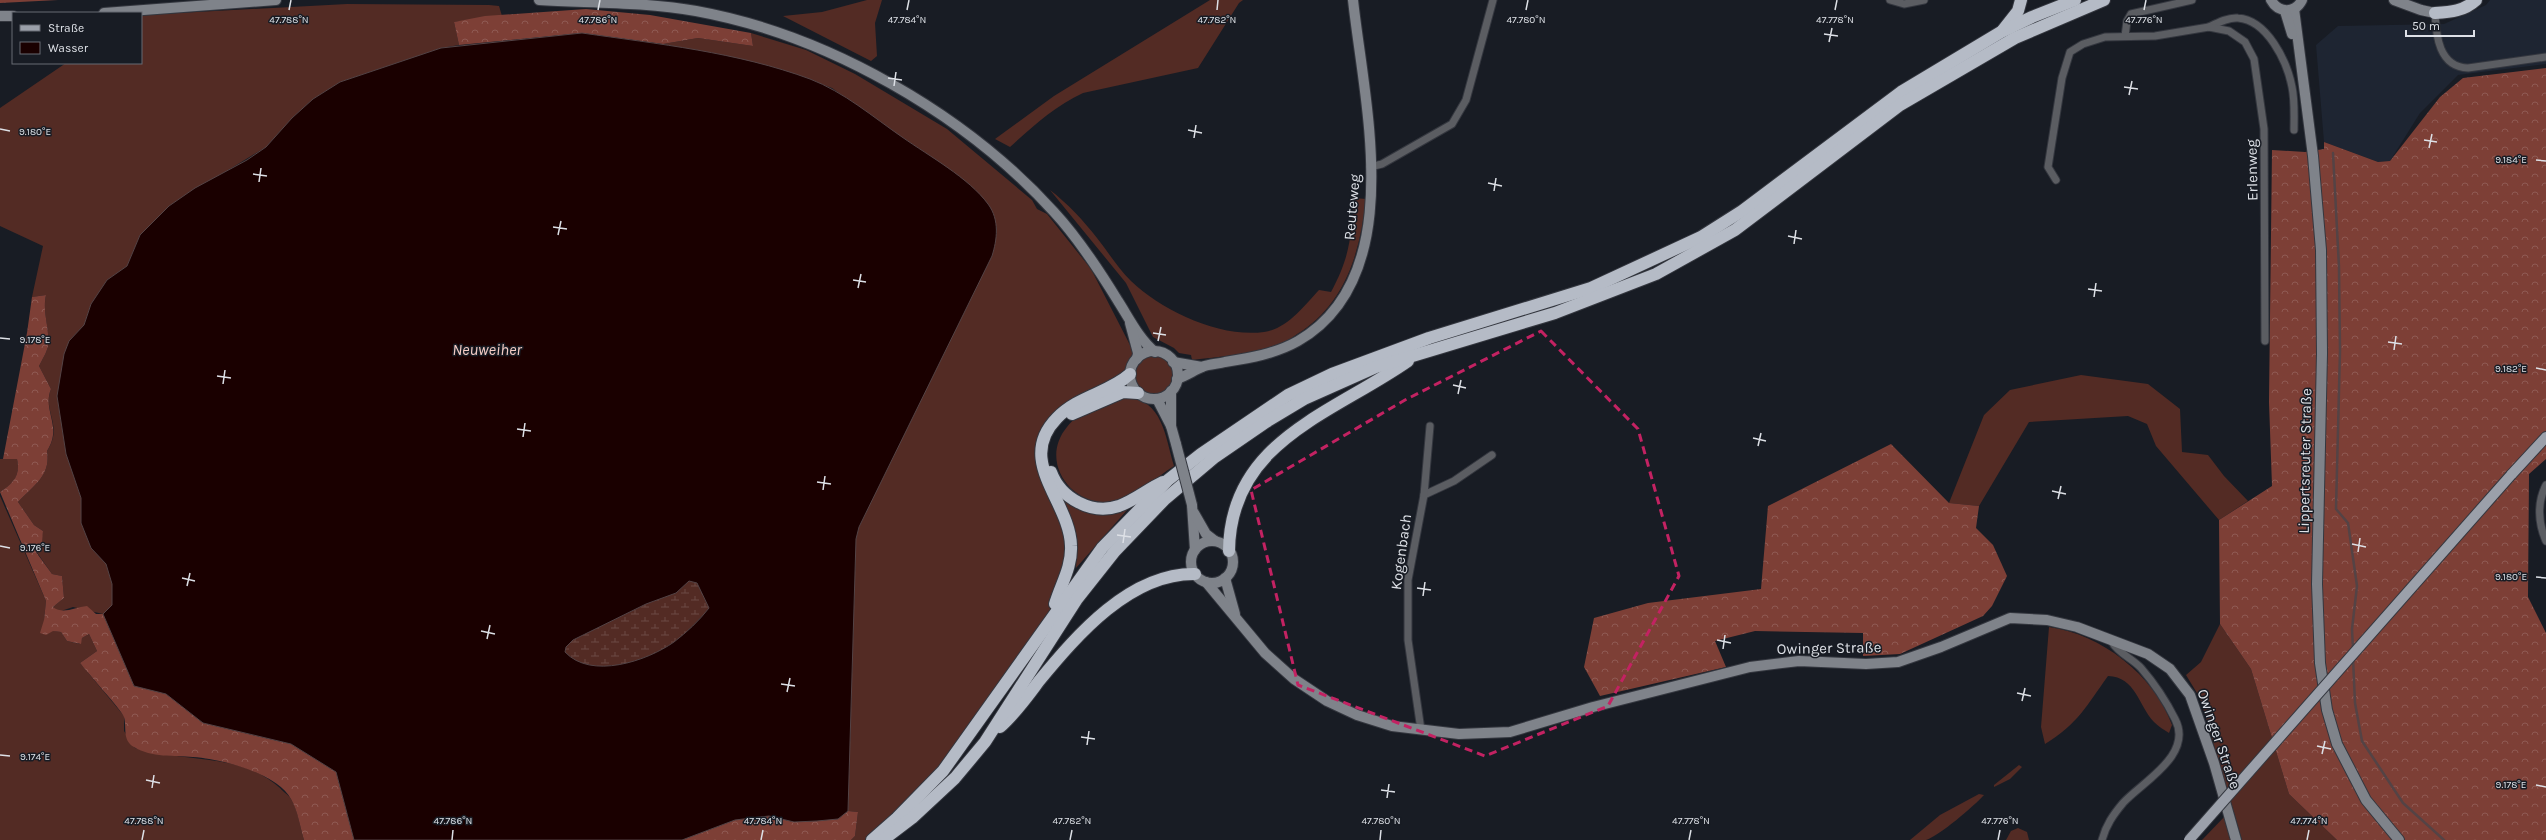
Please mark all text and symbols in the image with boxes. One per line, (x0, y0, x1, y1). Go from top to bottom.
legend (12, 12, 142, 64)
scale bar (2406, 12, 2474, 38)
text: 47.788°N (269, 14, 309, 26)
text: 47.786°N (579, 14, 617, 26)
text: 47.784°N (888, 14, 926, 26)
text: 47.782°N (1198, 14, 1236, 26)
text: 47.780°N (1506, 14, 1546, 26)
text: 47.778°N (1816, 14, 1854, 26)
text: 47.776°N (2125, 14, 2163, 26)
text: 50 m (2412, 19, 2440, 33)
text: Straße (48, 21, 84, 35)
text: Wasser (48, 41, 89, 55)
text: 9.180°E (19, 126, 51, 138)
street label: Erlenweg (2242, 138, 2262, 201)
text: 9.184°E (2495, 154, 2527, 166)
street label: Reuteweg (1340, 173, 1364, 241)
text: 9.178°E (20, 334, 50, 346)
water label: Neuweiher (452, 340, 522, 359)
text: 9.182°E (2495, 363, 2527, 375)
street label: Lippertsreuter Straße (2295, 388, 2315, 534)
street label: Kogenbach (1387, 513, 1415, 591)
text: 9.176°E (20, 542, 50, 554)
text: 9.180°E (2495, 571, 2527, 583)
street label: Owinger Straße (1777, 638, 1881, 658)
street label: Owinger Straße (2193, 687, 2245, 791)
text: 9.174°E (20, 751, 50, 763)
text: 9.178°E (2496, 779, 2526, 791)
text: 47.788°N (124, 815, 164, 827)
text: 47.786°N (434, 815, 472, 827)
text: 47.784°N (744, 815, 782, 827)
text: 47.782°N (1053, 815, 1091, 827)
text: 47.780°N (1361, 815, 1401, 827)
text: 47.778°N (1672, 815, 1710, 827)
text: 47.776°N (1981, 815, 2019, 827)
text: 47.774°N (2290, 815, 2328, 827)

